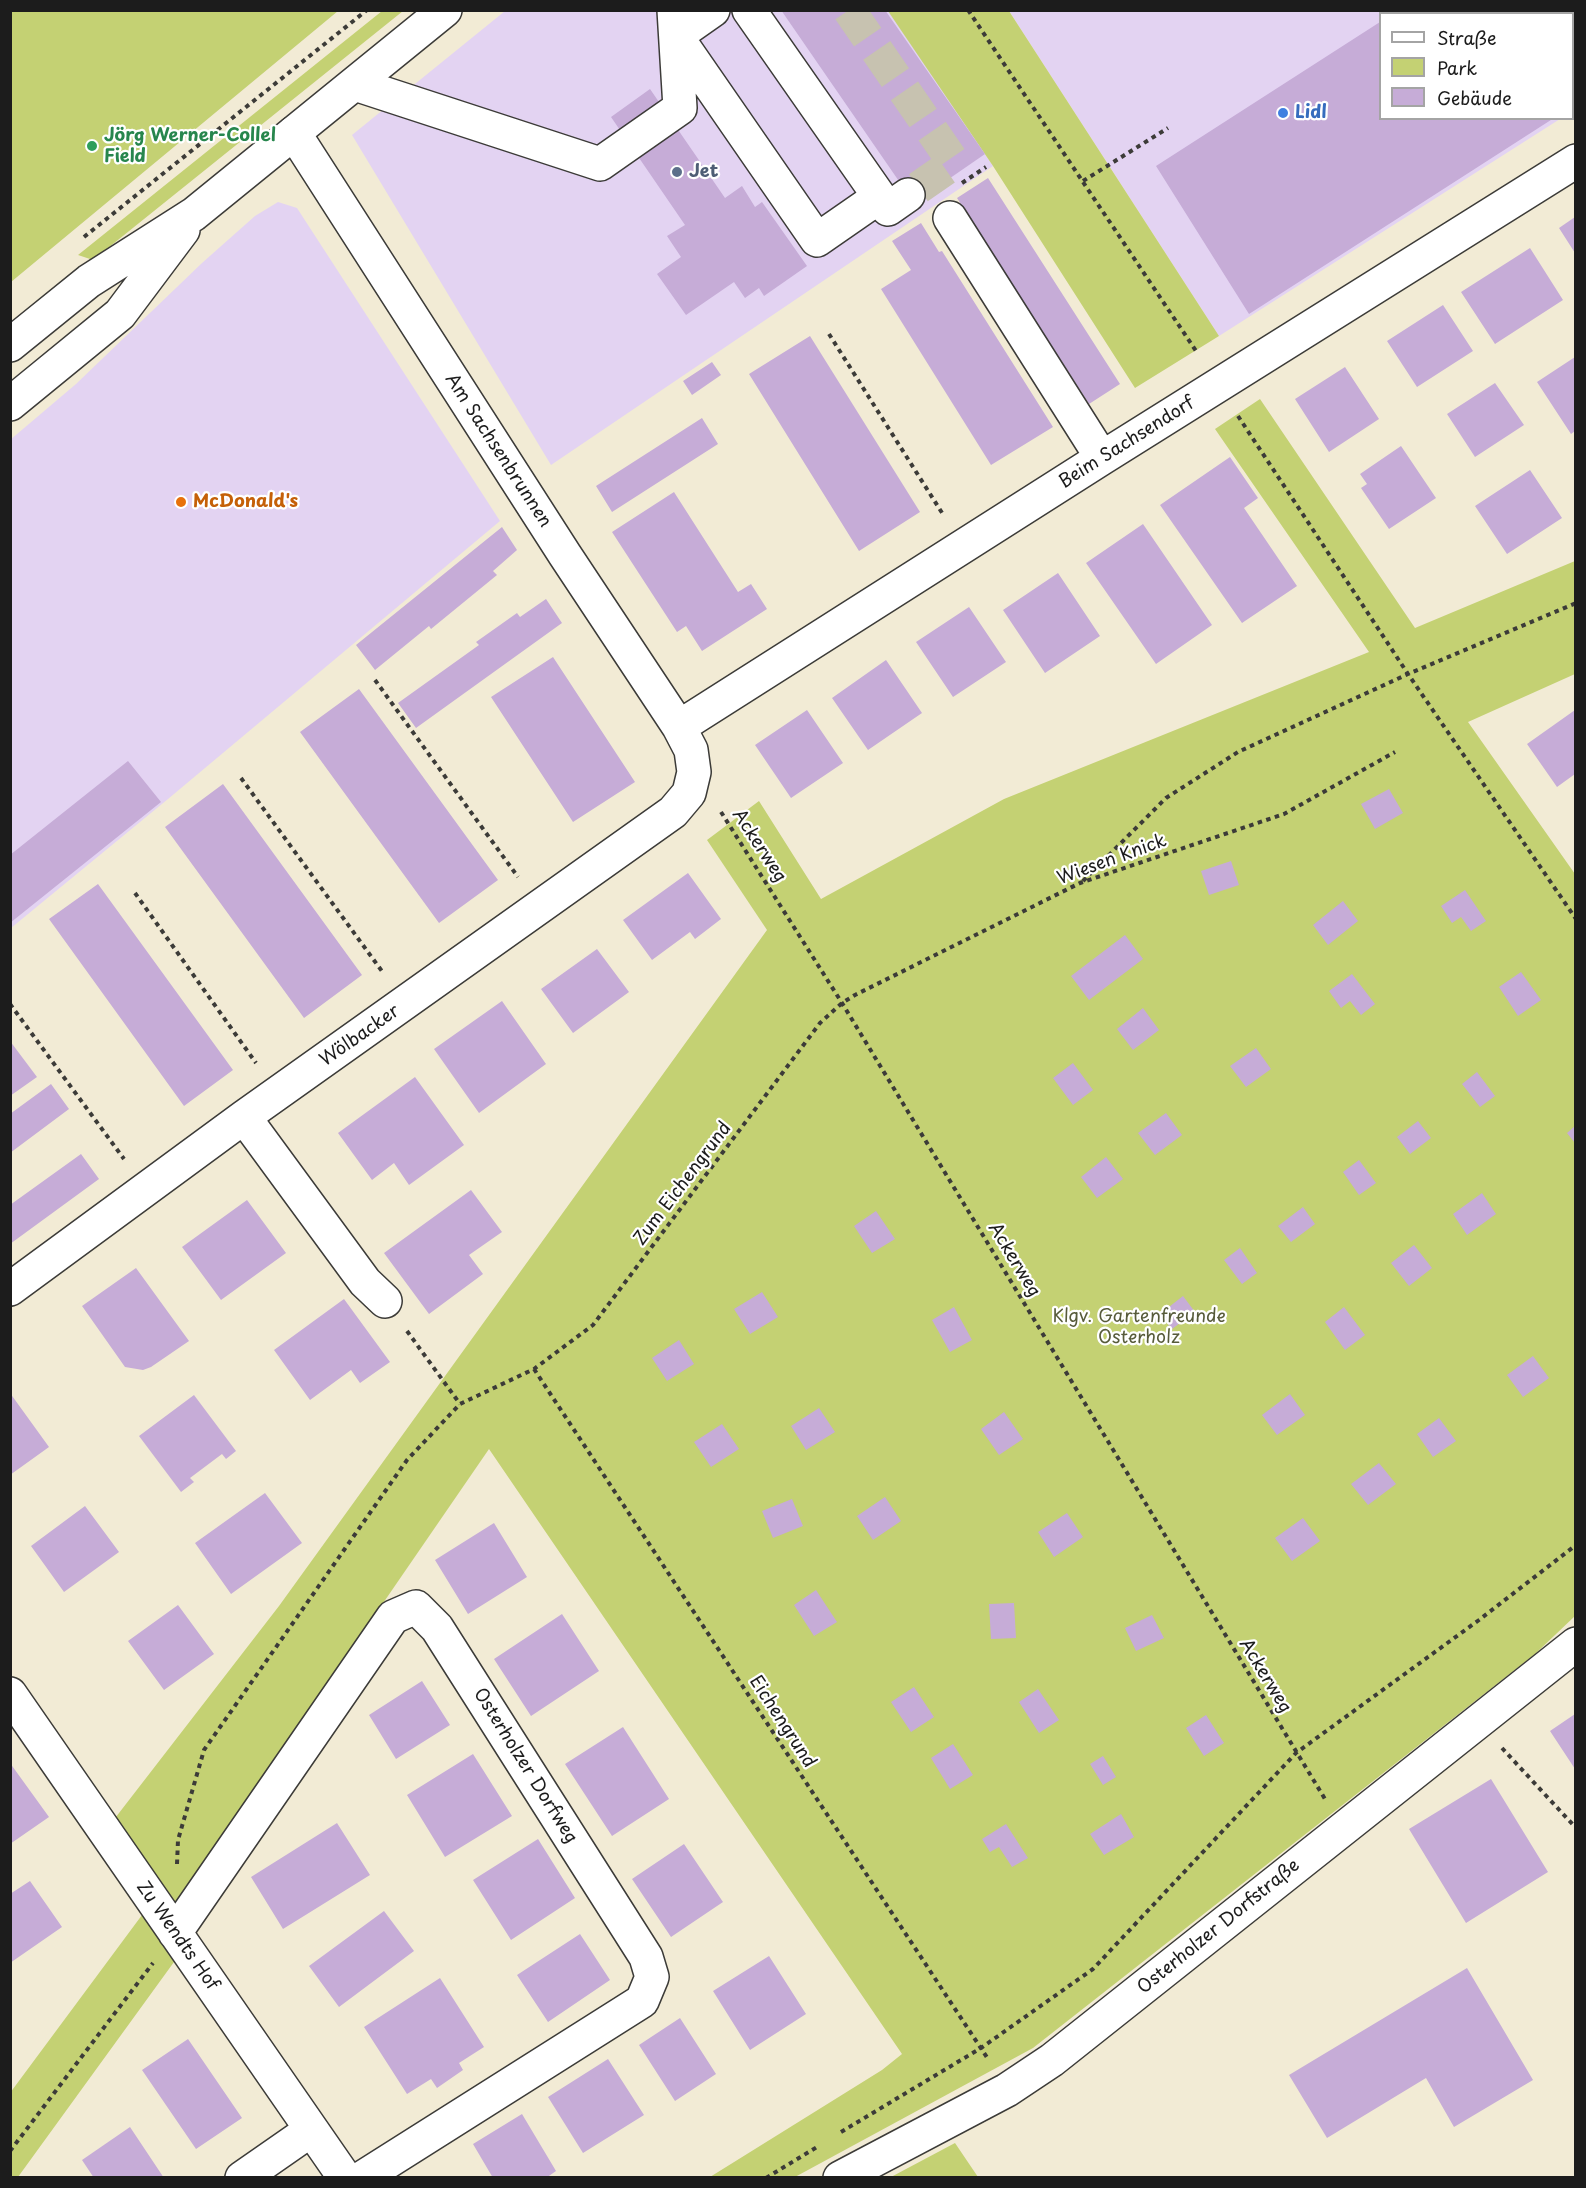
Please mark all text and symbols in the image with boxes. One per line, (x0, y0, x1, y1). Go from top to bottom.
legend (1379, 12, 1574, 120)
text: Straße (1437, 24, 1497, 51)
text: Park (1437, 54, 1477, 81)
text: Gebäude (1437, 84, 1512, 111)
place label: Lidl (1295, 102, 1327, 124)
marker: Lidl (1276, 106, 1290, 120)
place label: Jörg Werner-Collel Field (104, 125, 276, 168)
marker: Jörg Werner-Collel Field (85, 139, 99, 153)
place label: Jet (689, 161, 718, 183)
marker: Jet (670, 165, 684, 179)
street label: Am Sachsenbrunnen (440, 370, 556, 532)
street label: Beim Sachsendorf (1055, 393, 1199, 493)
place label: McDonald's (193, 491, 298, 513)
marker: McDonald's (174, 495, 188, 509)
street label: Ackerweg (727, 805, 791, 887)
street label: Wiesen Knick (1054, 830, 1170, 890)
street label: Wölbacker (316, 1001, 404, 1071)
street label: Zum Eichengrund (630, 1118, 736, 1250)
street label: Ackerweg (983, 1219, 1045, 1301)
park label: Klgv. Gartenfreunde Osterholz (1053, 1306, 1225, 1348)
street label: Ackerweg (1234, 1635, 1296, 1717)
street label: Eichengrund (744, 1672, 820, 1772)
street label: Osterholzer Dorfweg (468, 1684, 582, 1848)
street label: Osterholzer Dorfstraße (1134, 1855, 1304, 1999)
street label: Zu Wendts Hof (131, 1877, 223, 1995)

